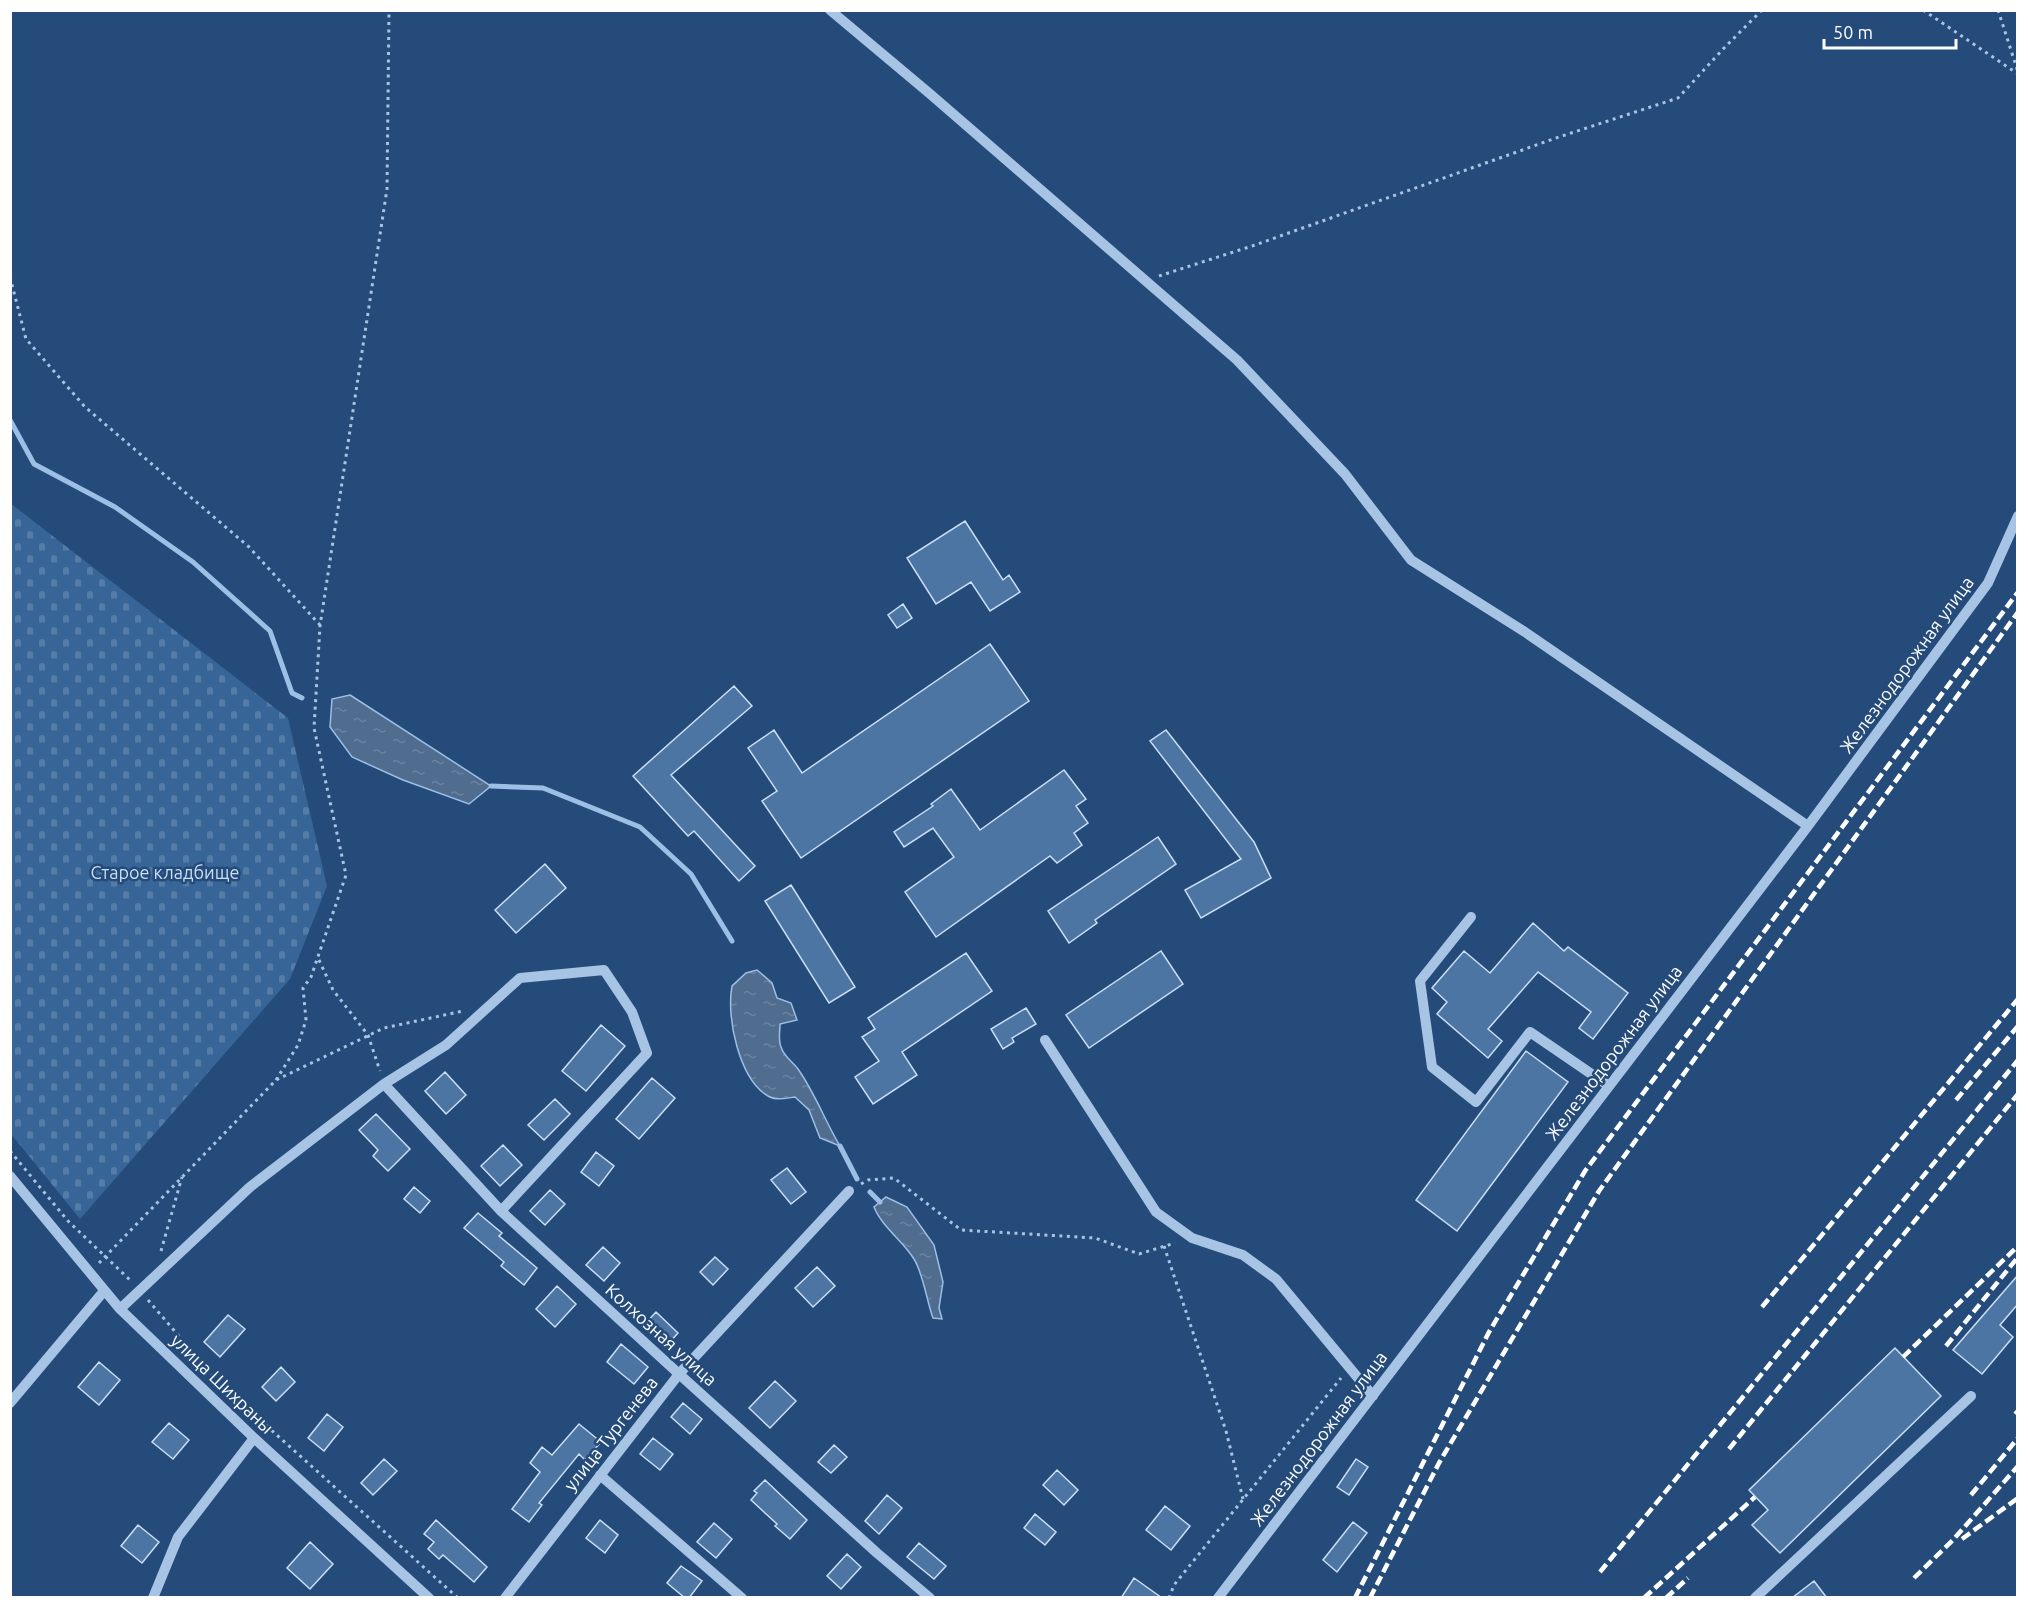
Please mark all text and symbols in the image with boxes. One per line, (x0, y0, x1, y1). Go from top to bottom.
scale bar (1824, 12, 1956, 50)
text: 50 m (1833, 22, 1873, 42)
street label: Железнодорожная улица (1835, 572, 1977, 757)
park label: Старое кладбище (91, 862, 239, 882)
street label: Железнодорожная улица (1541, 961, 1685, 1144)
street label: Колхозная улица (602, 1279, 721, 1389)
street label: улица Шихраны (167, 1329, 278, 1437)
street label: Железнодорожная улица (1246, 1347, 1390, 1530)
street label: улица Тургенева (559, 1372, 661, 1494)

